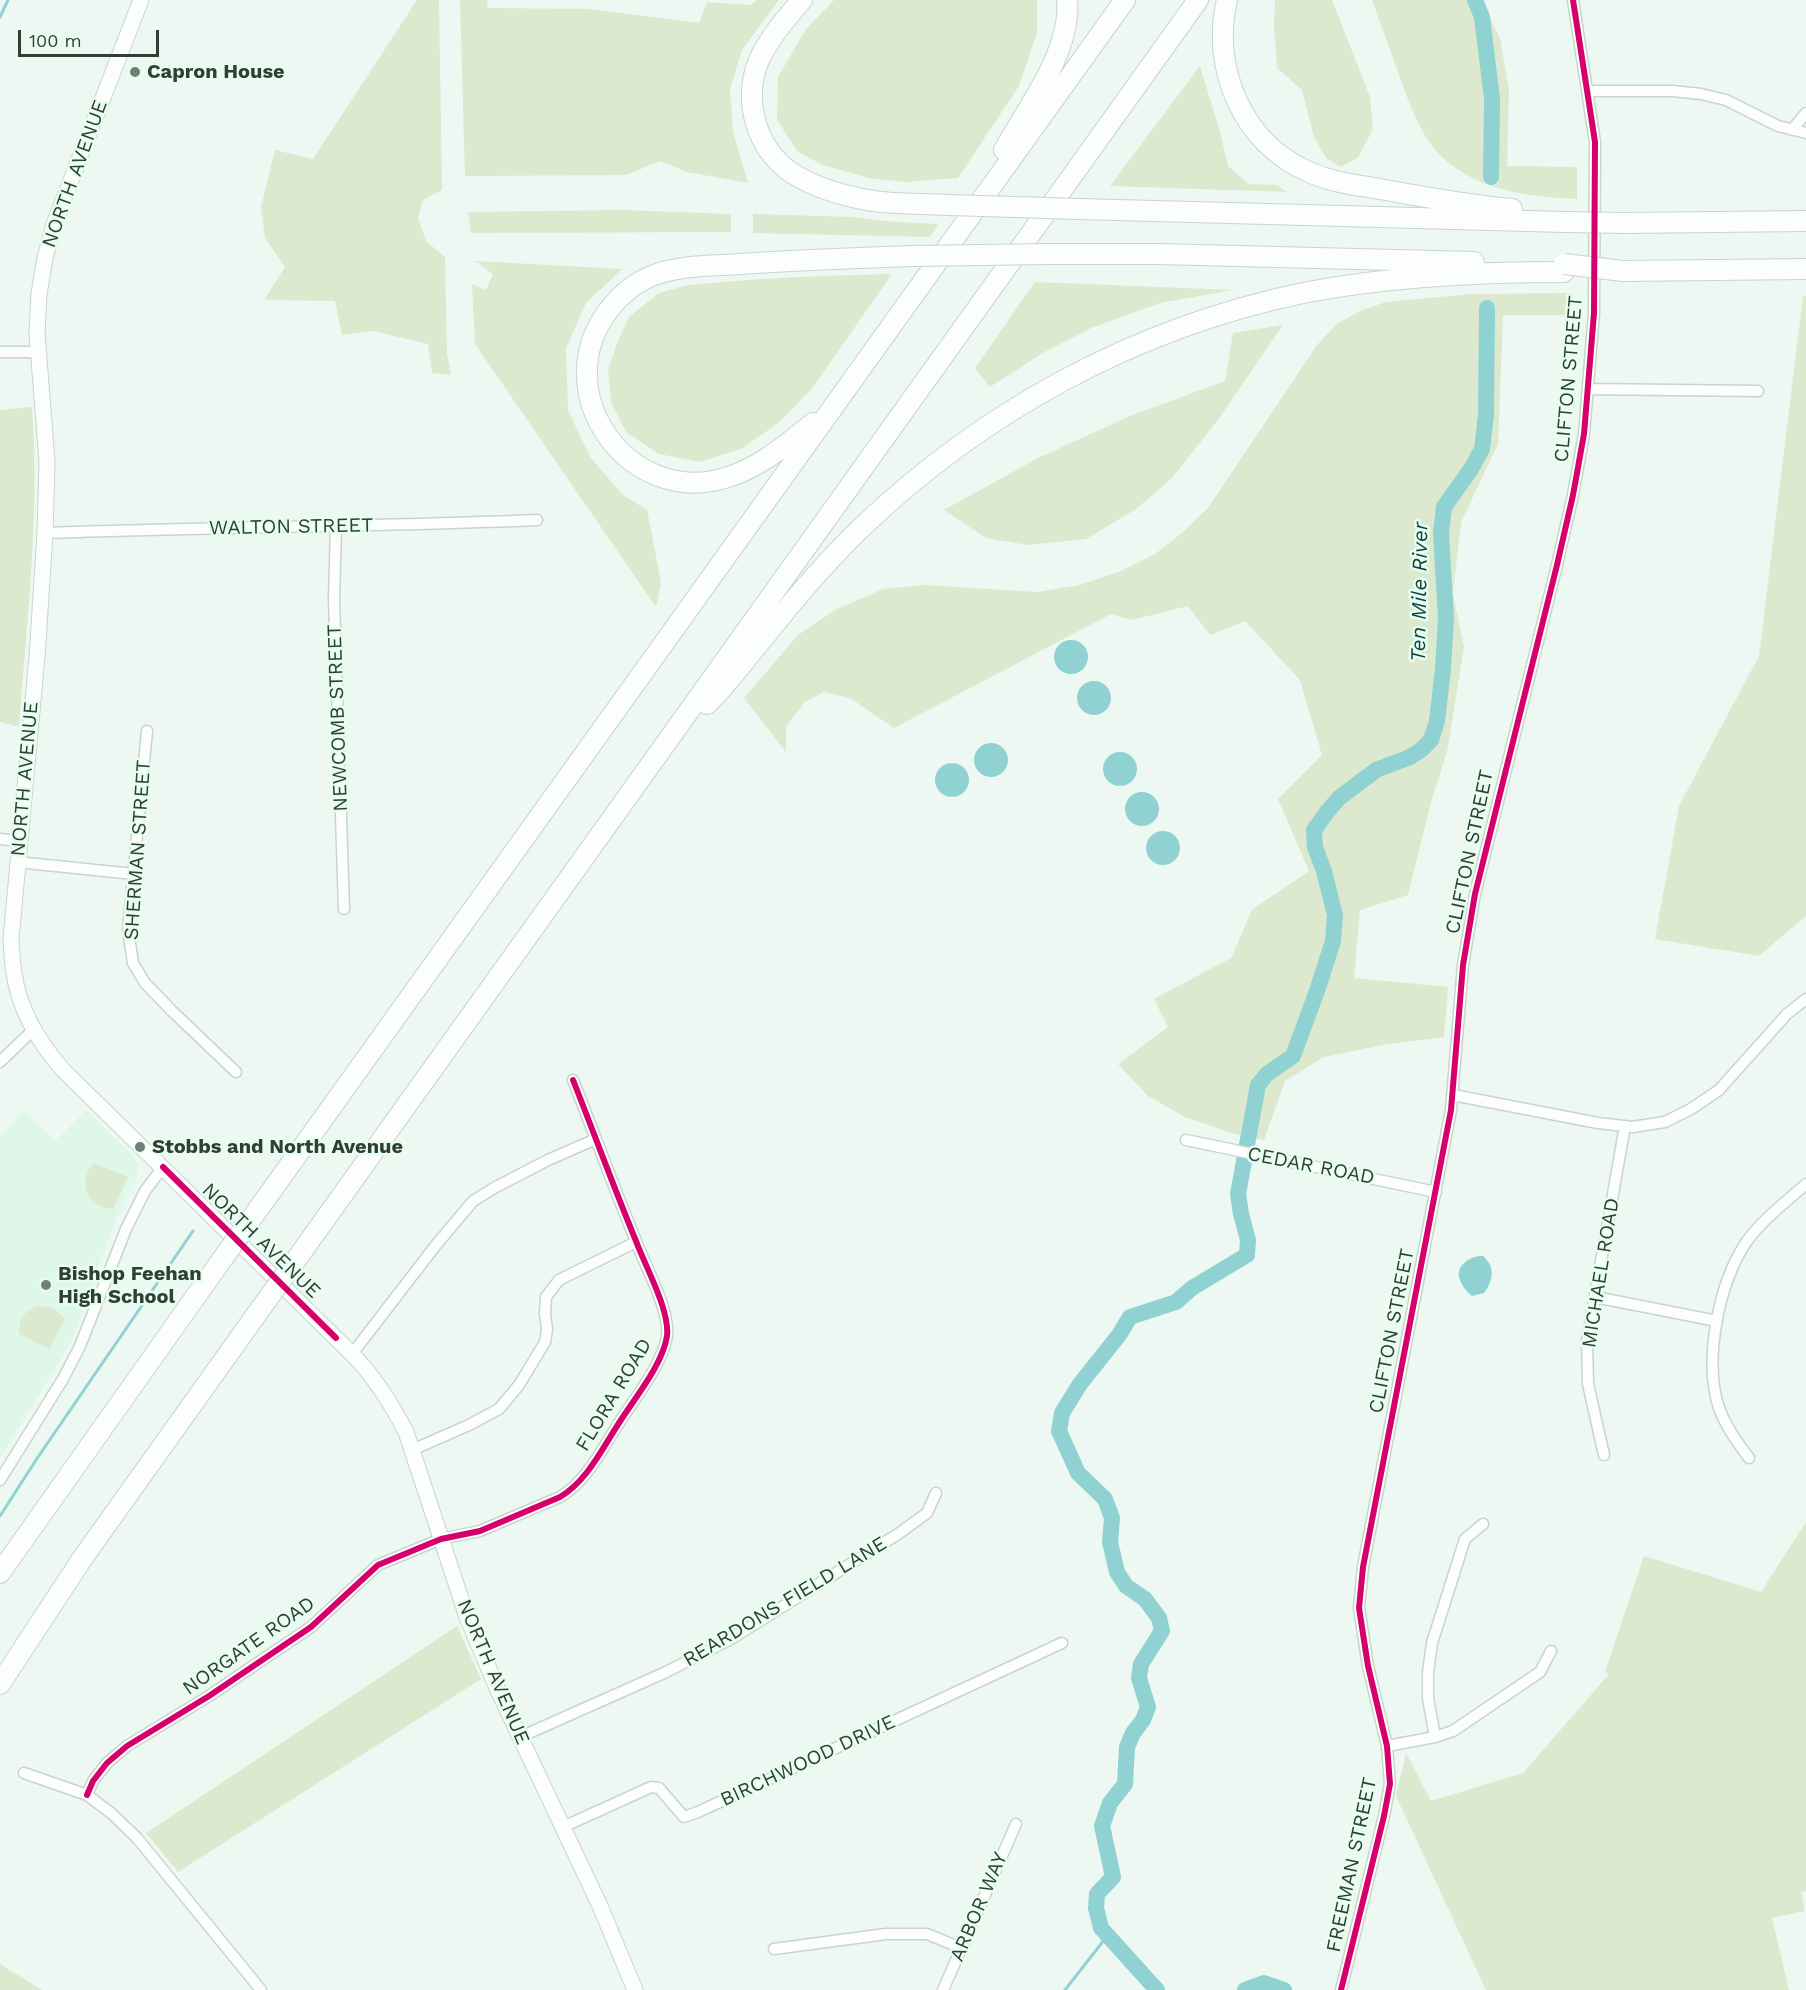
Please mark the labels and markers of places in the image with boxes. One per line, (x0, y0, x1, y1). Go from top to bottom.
place label: Capron House (147, 60, 285, 84)
marker: Capron House (128, 65, 142, 79)
place label: Stobbs and North Avenue (152, 1135, 403, 1159)
marker: Stobbs and North Avenue (133, 1140, 147, 1154)
place label: Bishop Feehan High School (58, 1262, 202, 1309)
marker: Bishop Feehan High School (39, 1278, 53, 1292)

